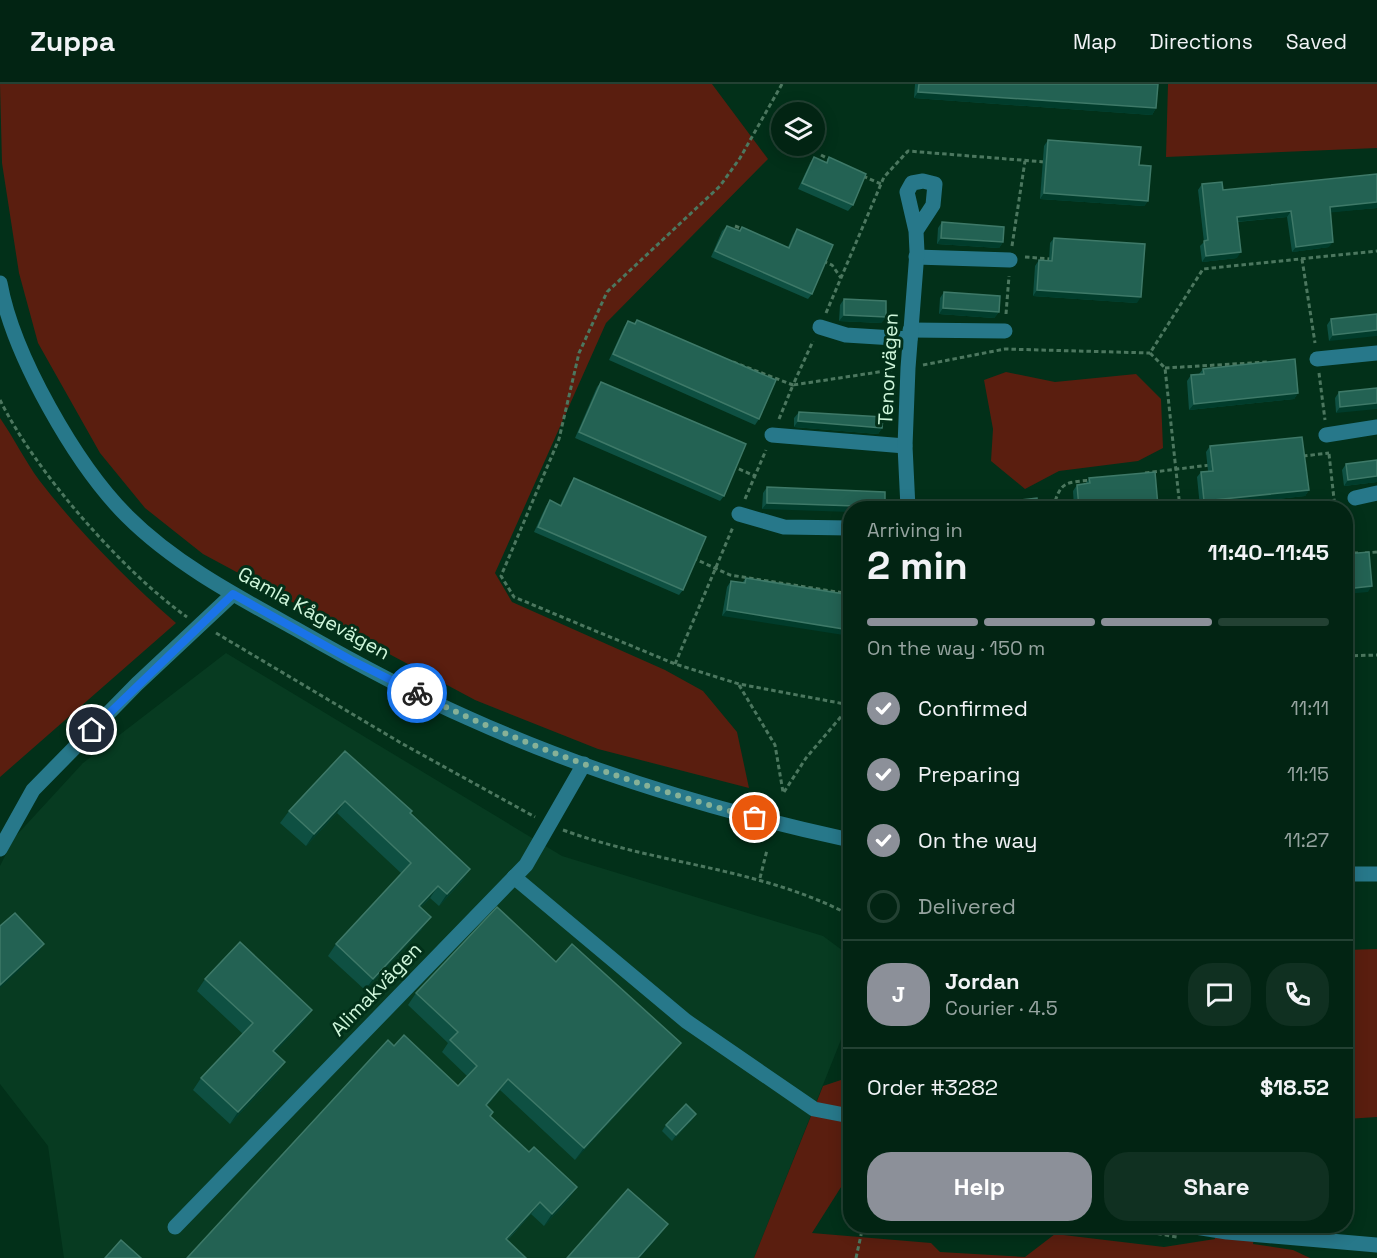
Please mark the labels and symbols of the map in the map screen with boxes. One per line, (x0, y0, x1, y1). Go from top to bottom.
street label: Tenorvägen (872, 312, 904, 426)
street label: Gamla Kågevägen (233, 560, 395, 666)
courier (387, 663, 447, 723)
pin (66, 704, 117, 755)
pin (729, 792, 780, 843)
street label: Alimakvägen (325, 937, 427, 1041)

